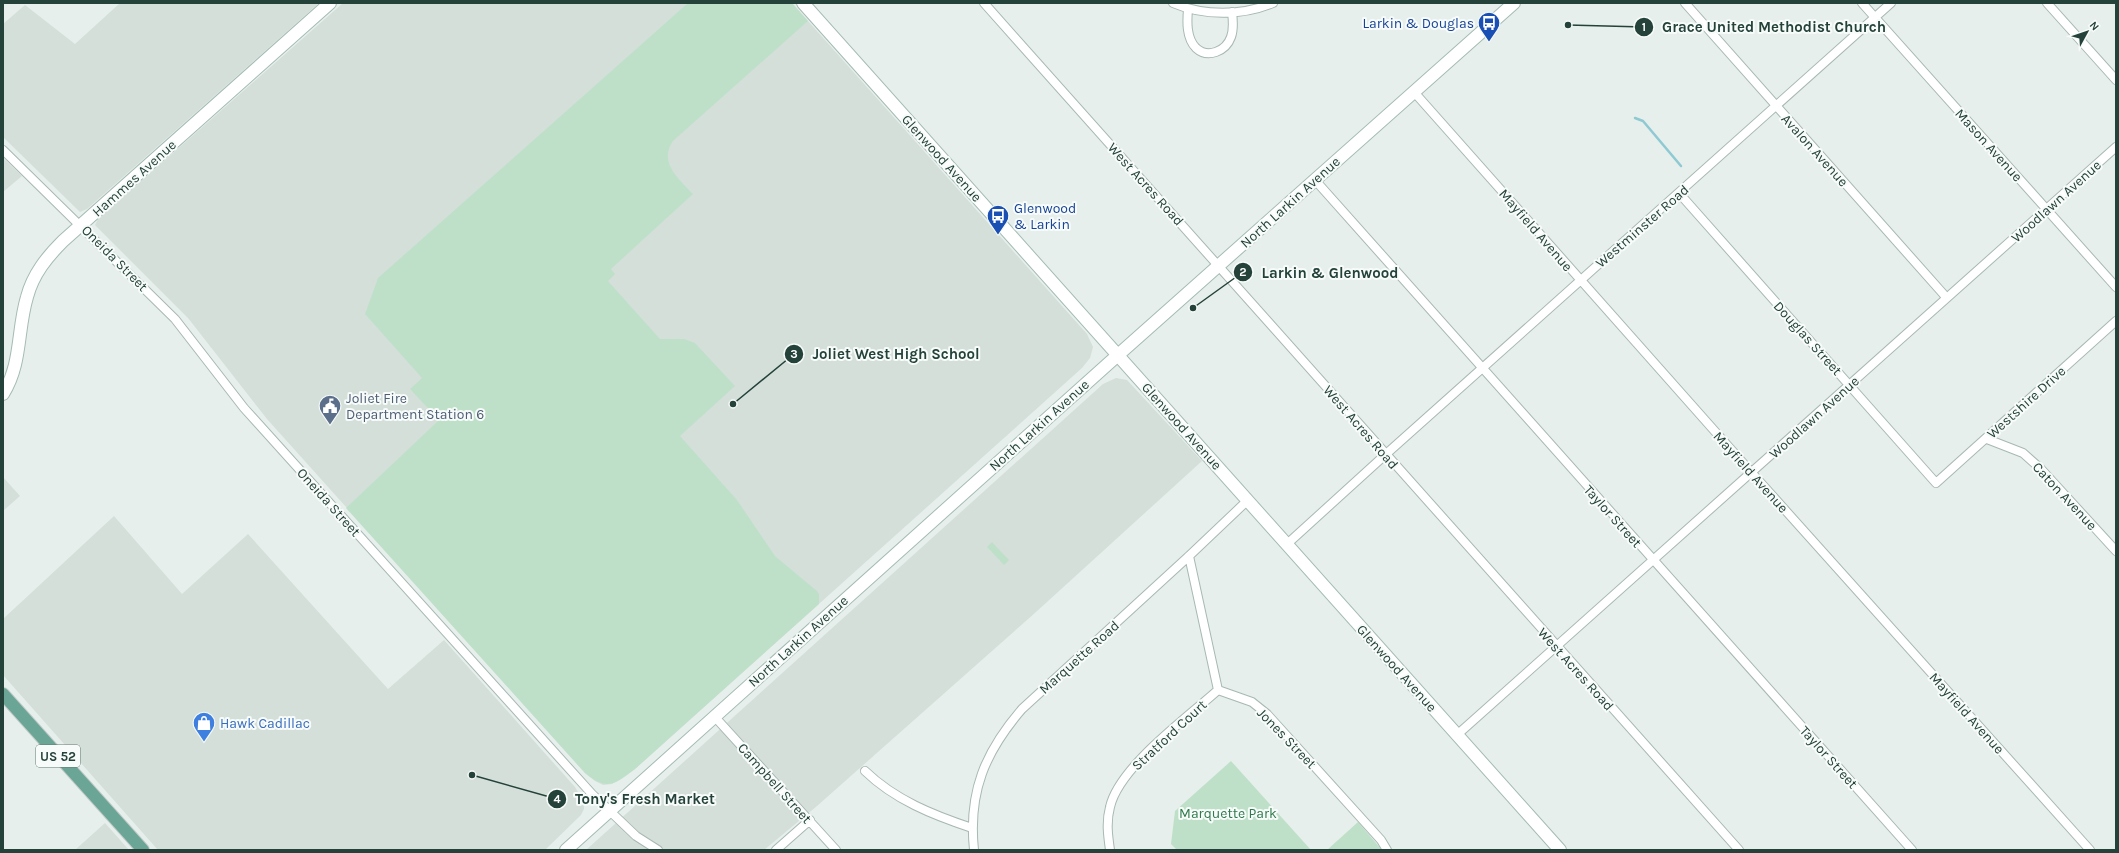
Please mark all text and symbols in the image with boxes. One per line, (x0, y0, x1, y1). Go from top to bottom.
bus stop icon: Larkin & Douglas (1476, 10, 1502, 43)
north arrow (2067, 12, 2107, 52)
callout: Grace United Methodist Church (1634, 14, 1894, 41)
place label: Larkin & Douglas (1362, 15, 1474, 32)
text: Grace United Methodist Church (1662, 18, 1886, 36)
text: N (2087, 19, 2102, 33)
text: 1 (1642, 20, 1646, 34)
street label: Mason Avenue (1951, 105, 2026, 185)
street label: Avalon Avenue (1778, 110, 1852, 190)
street label: Glenwood Avenue (898, 111, 985, 206)
street label: Hammes Avenue (89, 136, 180, 221)
street label: West Acres Road (1104, 139, 1187, 229)
street label: North Larkin Avenue (1237, 153, 1344, 252)
street label: Woodlawn Avenue (2008, 156, 2105, 246)
street label: Westminster Road (1592, 181, 1692, 272)
street label: Mayfield Avenue (1495, 186, 1576, 275)
place label: Glenwood & Larkin (1014, 200, 1076, 233)
bus stop icon: Glenwood & Larkin (985, 203, 1011, 236)
street label: Oneida Street (78, 222, 151, 295)
callout: Larkin & Glenwood (1233, 259, 1406, 286)
text: Larkin & Glenwood (1262, 264, 1398, 282)
text: 2 (1239, 265, 1247, 279)
street label: Douglas Street (1770, 298, 1845, 379)
callout: Joliet West High School (784, 341, 987, 368)
text: Joliet West High School (812, 345, 980, 363)
text: 3 (790, 347, 798, 361)
street label: Westshire Drive (1983, 363, 2069, 442)
street label: Woodlawn Avenue (1766, 372, 1863, 462)
street label: North Larkin Avenue (986, 376, 1093, 475)
street label: Glenwood Avenue (1138, 379, 1225, 474)
street label: West Acres Road (1320, 382, 1402, 473)
place label: Joliet Fire Department Station 6 (346, 390, 484, 423)
public building icon: Joliet Fire Department Station 6 (317, 393, 343, 426)
street label: Mayfield Avenue (1710, 428, 1792, 517)
street label: Caton Avenue (2029, 459, 2101, 534)
street label: Oneida Street (293, 464, 364, 540)
street label: Taylor Street (1580, 482, 1645, 551)
street label: North Larkin Avenue (745, 592, 852, 691)
street label: Marquette Road (1036, 617, 1123, 698)
street label: Glenwood Avenue (1353, 621, 1440, 716)
street label: West Acres Road (1534, 624, 1617, 714)
street label: Mayfield Avenue (1926, 669, 2008, 758)
street label: Stratford Court (1128, 696, 1210, 774)
street label: Jones Street (1253, 704, 1320, 772)
shop icon: Hawk Cadillac (191, 710, 217, 743)
place label: Hawk Cadillac (220, 715, 310, 732)
street label: Taylor Street (1796, 723, 1861, 792)
street label: Campbell Street (734, 740, 815, 827)
road number: US 52 (36, 745, 80, 767)
callout: Tony's Fresh Market (547, 785, 723, 812)
text: Tony's Fresh Market (575, 790, 715, 808)
text: 4 (553, 792, 561, 806)
park label: Marquette Park (1179, 805, 1277, 822)

